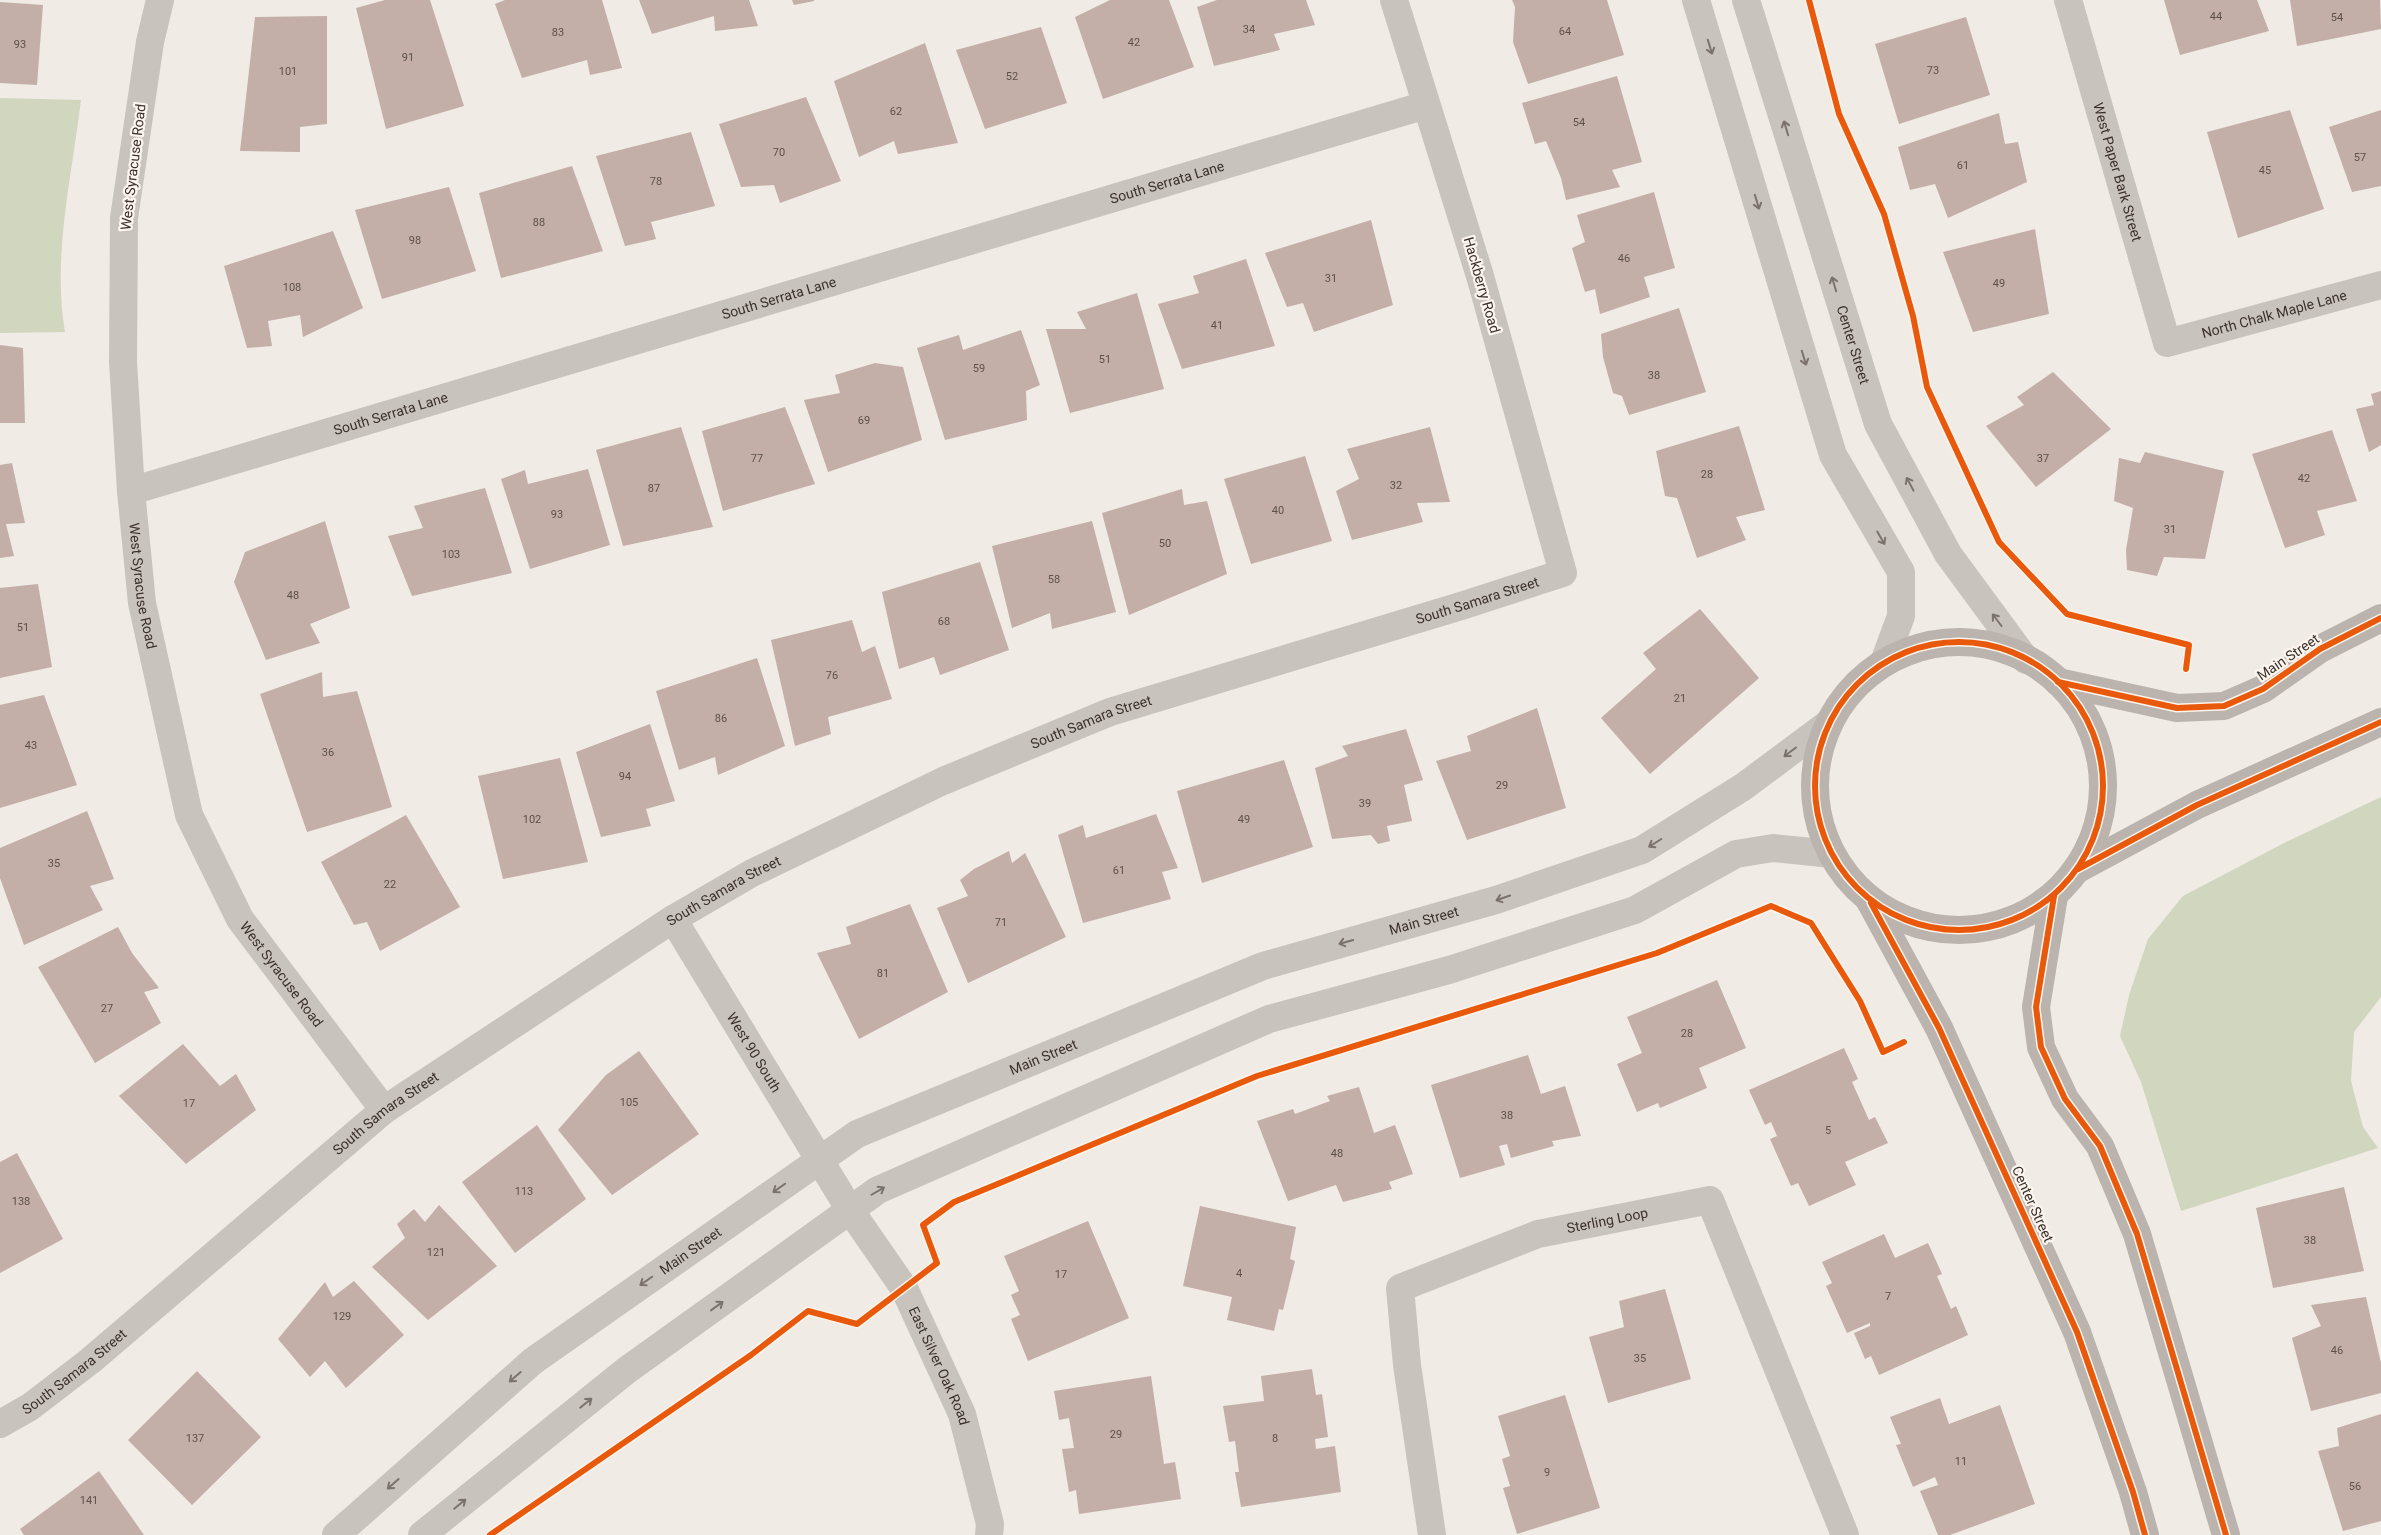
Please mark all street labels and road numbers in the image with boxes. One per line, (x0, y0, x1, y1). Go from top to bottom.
street label: West Paper Bark Street (2090, 101, 2145, 244)
street label: West Syracuse Road (117, 103, 149, 231)
street label: South Serrata Lane (1108, 158, 1226, 207)
street label: Hackberry Road (1461, 235, 1503, 335)
street label: South Serrata Lane (720, 273, 838, 322)
street label: North Chalk Maple Lane (2200, 287, 2348, 341)
street label: Center Street (1834, 303, 1873, 386)
street label: South Serrata Lane (332, 389, 450, 438)
street label: West Syracuse Road (126, 522, 160, 650)
street label: South Samara Street (1414, 573, 1541, 627)
street label: Main Street (2254, 630, 2322, 684)
street label: South Samara Street (1028, 692, 1154, 752)
street label: South Samara Street (663, 852, 783, 929)
street label: Main Street (1387, 903, 1461, 938)
street label: West Syracuse Road (237, 919, 326, 1030)
street label: West 90 South (724, 1009, 784, 1095)
street label: Main Street (1007, 1036, 1080, 1078)
street label: South Samara Street (330, 1068, 442, 1158)
street label: Center Street (2009, 1164, 2057, 1245)
street label: Sterling Loop (1565, 1204, 1649, 1236)
street label: Main Street (657, 1223, 725, 1278)
street label: East Silver Oak Road (906, 1304, 972, 1427)
street label: South Samara Street (19, 1325, 130, 1418)

